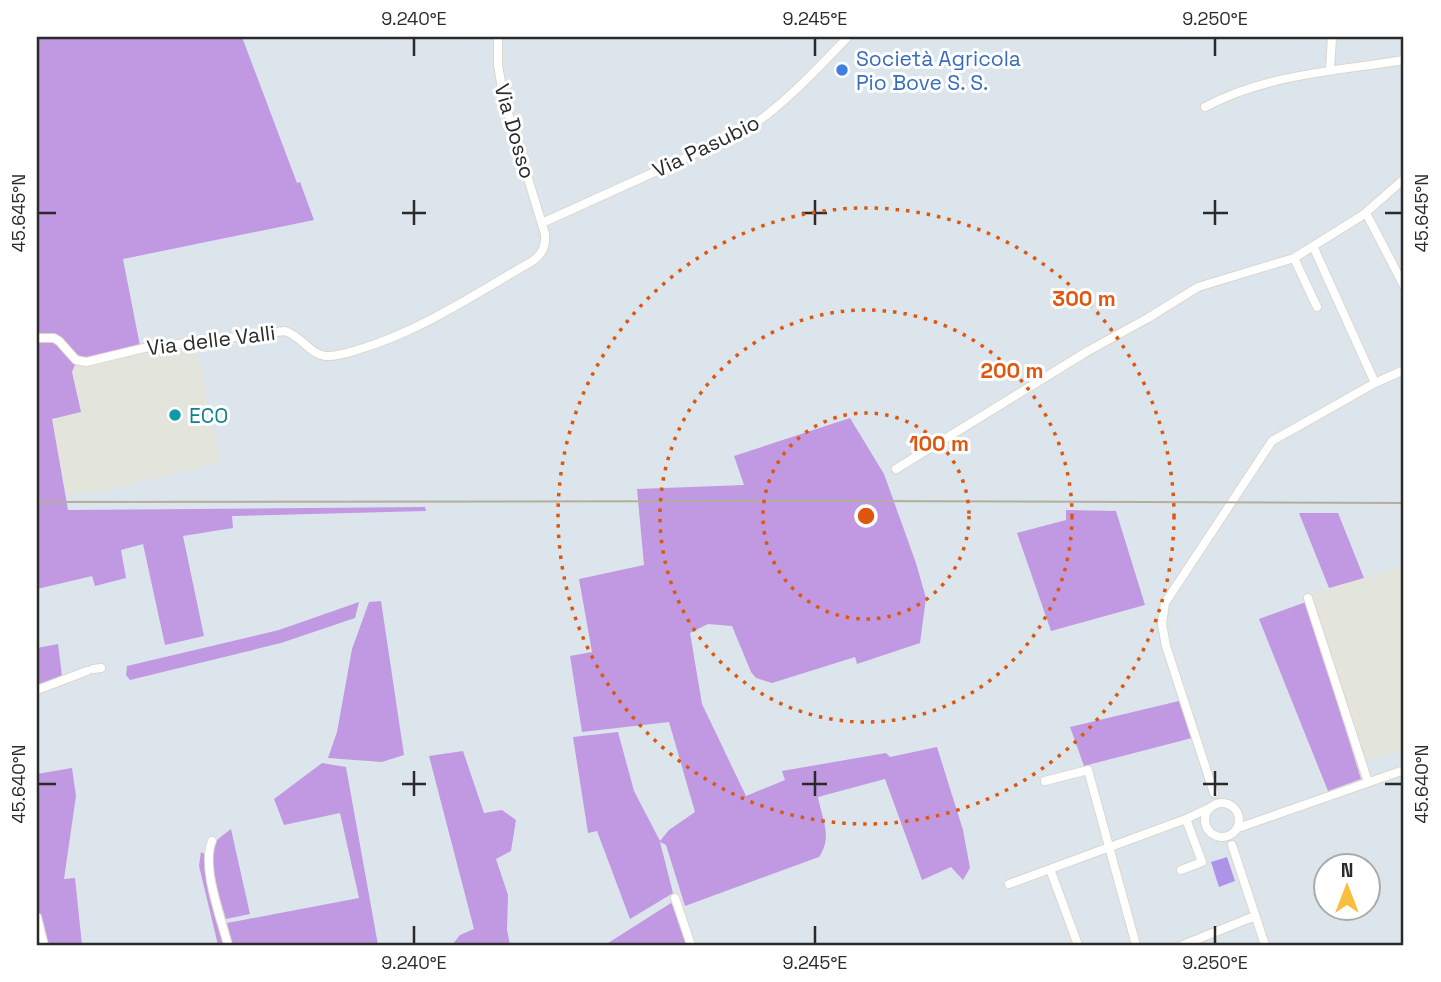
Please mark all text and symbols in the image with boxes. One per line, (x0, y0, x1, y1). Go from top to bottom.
text: 9.240°E (381, 7, 447, 30)
text: 9.245°E (783, 7, 847, 30)
text: 9.250°E (1182, 7, 1248, 30)
place label: Società Agricola Pio Bove S. S. (856, 45, 1021, 96)
marker: Società Agricola Pio Bove S. S. (834, 62, 850, 78)
street label: Via Dosso (489, 80, 541, 182)
street label: Via Pasubio (648, 109, 764, 183)
text: 45.645°N (7, 174, 30, 252)
text: 45.645°N (1410, 174, 1433, 252)
text: 300 m (1052, 285, 1116, 312)
street label: Via delle Valli (145, 319, 277, 361)
text: 200 m (981, 357, 1043, 384)
place label: ECO (189, 402, 228, 429)
marker: ECO (167, 407, 183, 423)
text: 100 m (909, 430, 969, 457)
centre of rings (854, 504, 878, 528)
text: 45.640°N (7, 744, 30, 824)
text: 45.640°N (1410, 744, 1433, 824)
north arrow (1312, 852, 1382, 922)
text: N (1341, 858, 1353, 883)
text: 9.240°E (381, 951, 447, 974)
text: 9.245°E (783, 951, 847, 974)
text: 9.250°E (1182, 951, 1248, 974)

